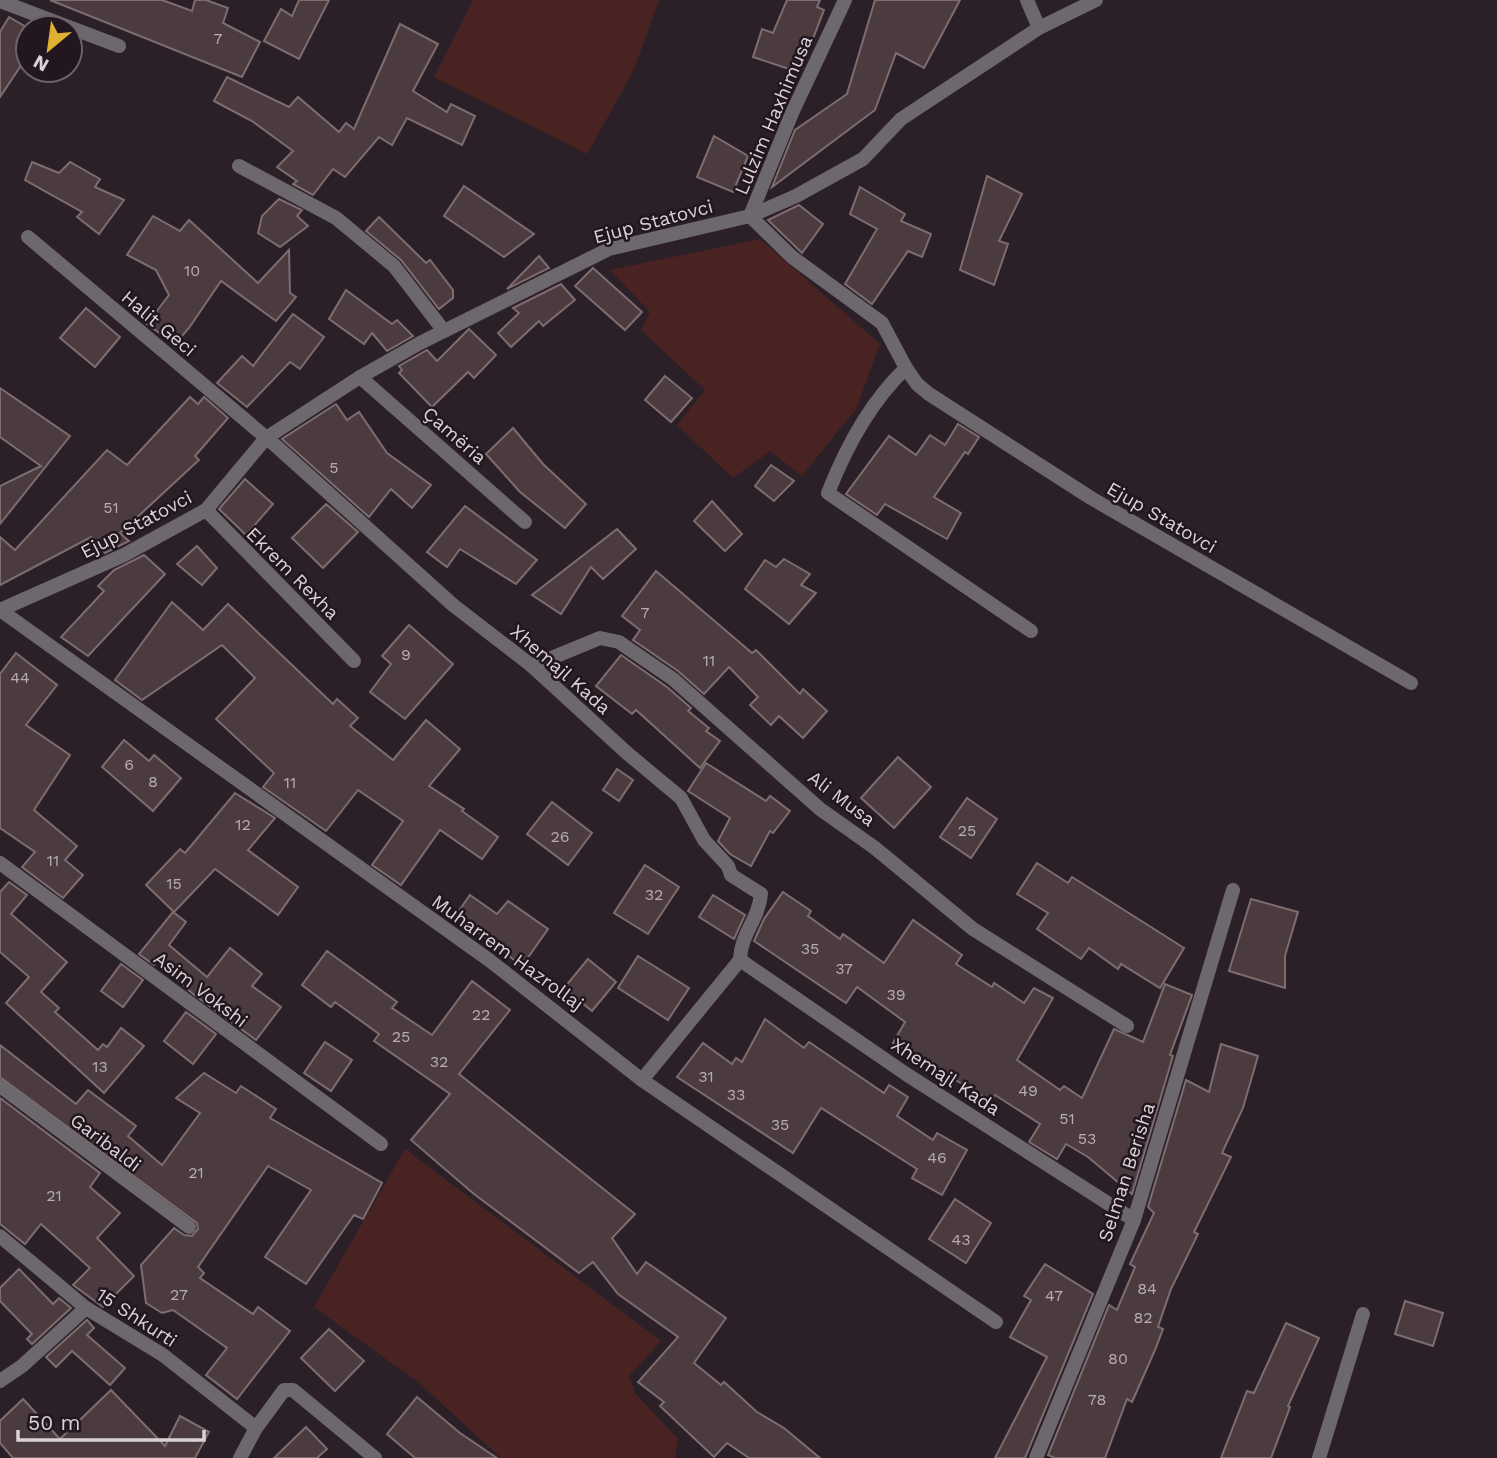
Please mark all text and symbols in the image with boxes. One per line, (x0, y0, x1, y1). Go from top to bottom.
north arrow (14, 14, 84, 84)
house number: 7 (214, 29, 223, 48)
street label: Lulzim Haxhimusa (730, 32, 817, 198)
text: N (29, 50, 53, 77)
street label: Ejup Statovci (591, 194, 715, 248)
house number: 10 (184, 261, 200, 280)
street label: Halit Geci (117, 286, 201, 361)
street label: Çamëria (418, 402, 491, 469)
house number: 5 (329, 458, 339, 477)
street label: Ejup Statovci (1103, 477, 1221, 558)
street label: Ejup Statovci (77, 485, 196, 563)
house number: 51 (103, 498, 119, 517)
street label: Ekrem Rexha (242, 522, 344, 625)
house number: 7 (641, 603, 650, 622)
street label: Xhemajl Kada (506, 620, 616, 719)
house number: 9 (401, 645, 411, 664)
house number: 11 (703, 651, 715, 670)
house number: 44 (10, 668, 30, 687)
house number: 6 (124, 755, 134, 774)
street label: Ali Musa (803, 766, 880, 831)
house number: 8 (148, 772, 158, 791)
house number: 11 (284, 773, 296, 792)
house number: 12 (235, 815, 251, 834)
house number: 25 (958, 821, 976, 840)
house number: 26 (550, 827, 570, 846)
house number: 11 (47, 851, 59, 870)
house number: 15 (166, 874, 182, 893)
house number: 32 (645, 885, 663, 904)
street label: Muharrem Hazrollaj (427, 890, 588, 1015)
house number: 35 (801, 939, 819, 958)
street label: Asim Vokshi (149, 947, 252, 1032)
house number: 37 (835, 959, 853, 978)
house number: 39 (886, 985, 906, 1004)
house number: 22 (472, 1005, 490, 1024)
house number: 25 (392, 1027, 410, 1046)
street label: Xhemajl Kada (887, 1033, 1005, 1120)
house number: 32 (430, 1052, 448, 1071)
house number: 13 (92, 1057, 108, 1076)
house number: 31 (698, 1067, 714, 1086)
house number: 49 (1018, 1081, 1038, 1100)
house number: 33 (727, 1085, 745, 1104)
street label: Selman Berisha (1093, 1100, 1160, 1245)
street label: Garibaldi (66, 1108, 146, 1176)
house number: 51 (1059, 1109, 1075, 1128)
house number: 35 (771, 1115, 789, 1134)
house number: 53 (1078, 1129, 1096, 1148)
house number: 46 (927, 1148, 947, 1167)
house number: 21 (188, 1163, 204, 1182)
house number: 21 (46, 1186, 62, 1205)
house number: 43 (951, 1230, 971, 1249)
house number: 84 (1137, 1279, 1157, 1298)
street label: 15 Shkurti (92, 1283, 181, 1352)
house number: 27 (170, 1285, 188, 1304)
house number: 47 (1045, 1286, 1063, 1305)
house number: 82 (1133, 1308, 1153, 1327)
house number: 80 (1108, 1349, 1128, 1368)
house number: 78 (1088, 1390, 1106, 1409)
scale bar (18, 1398, 203, 1442)
text: 50 m (28, 1410, 80, 1435)

